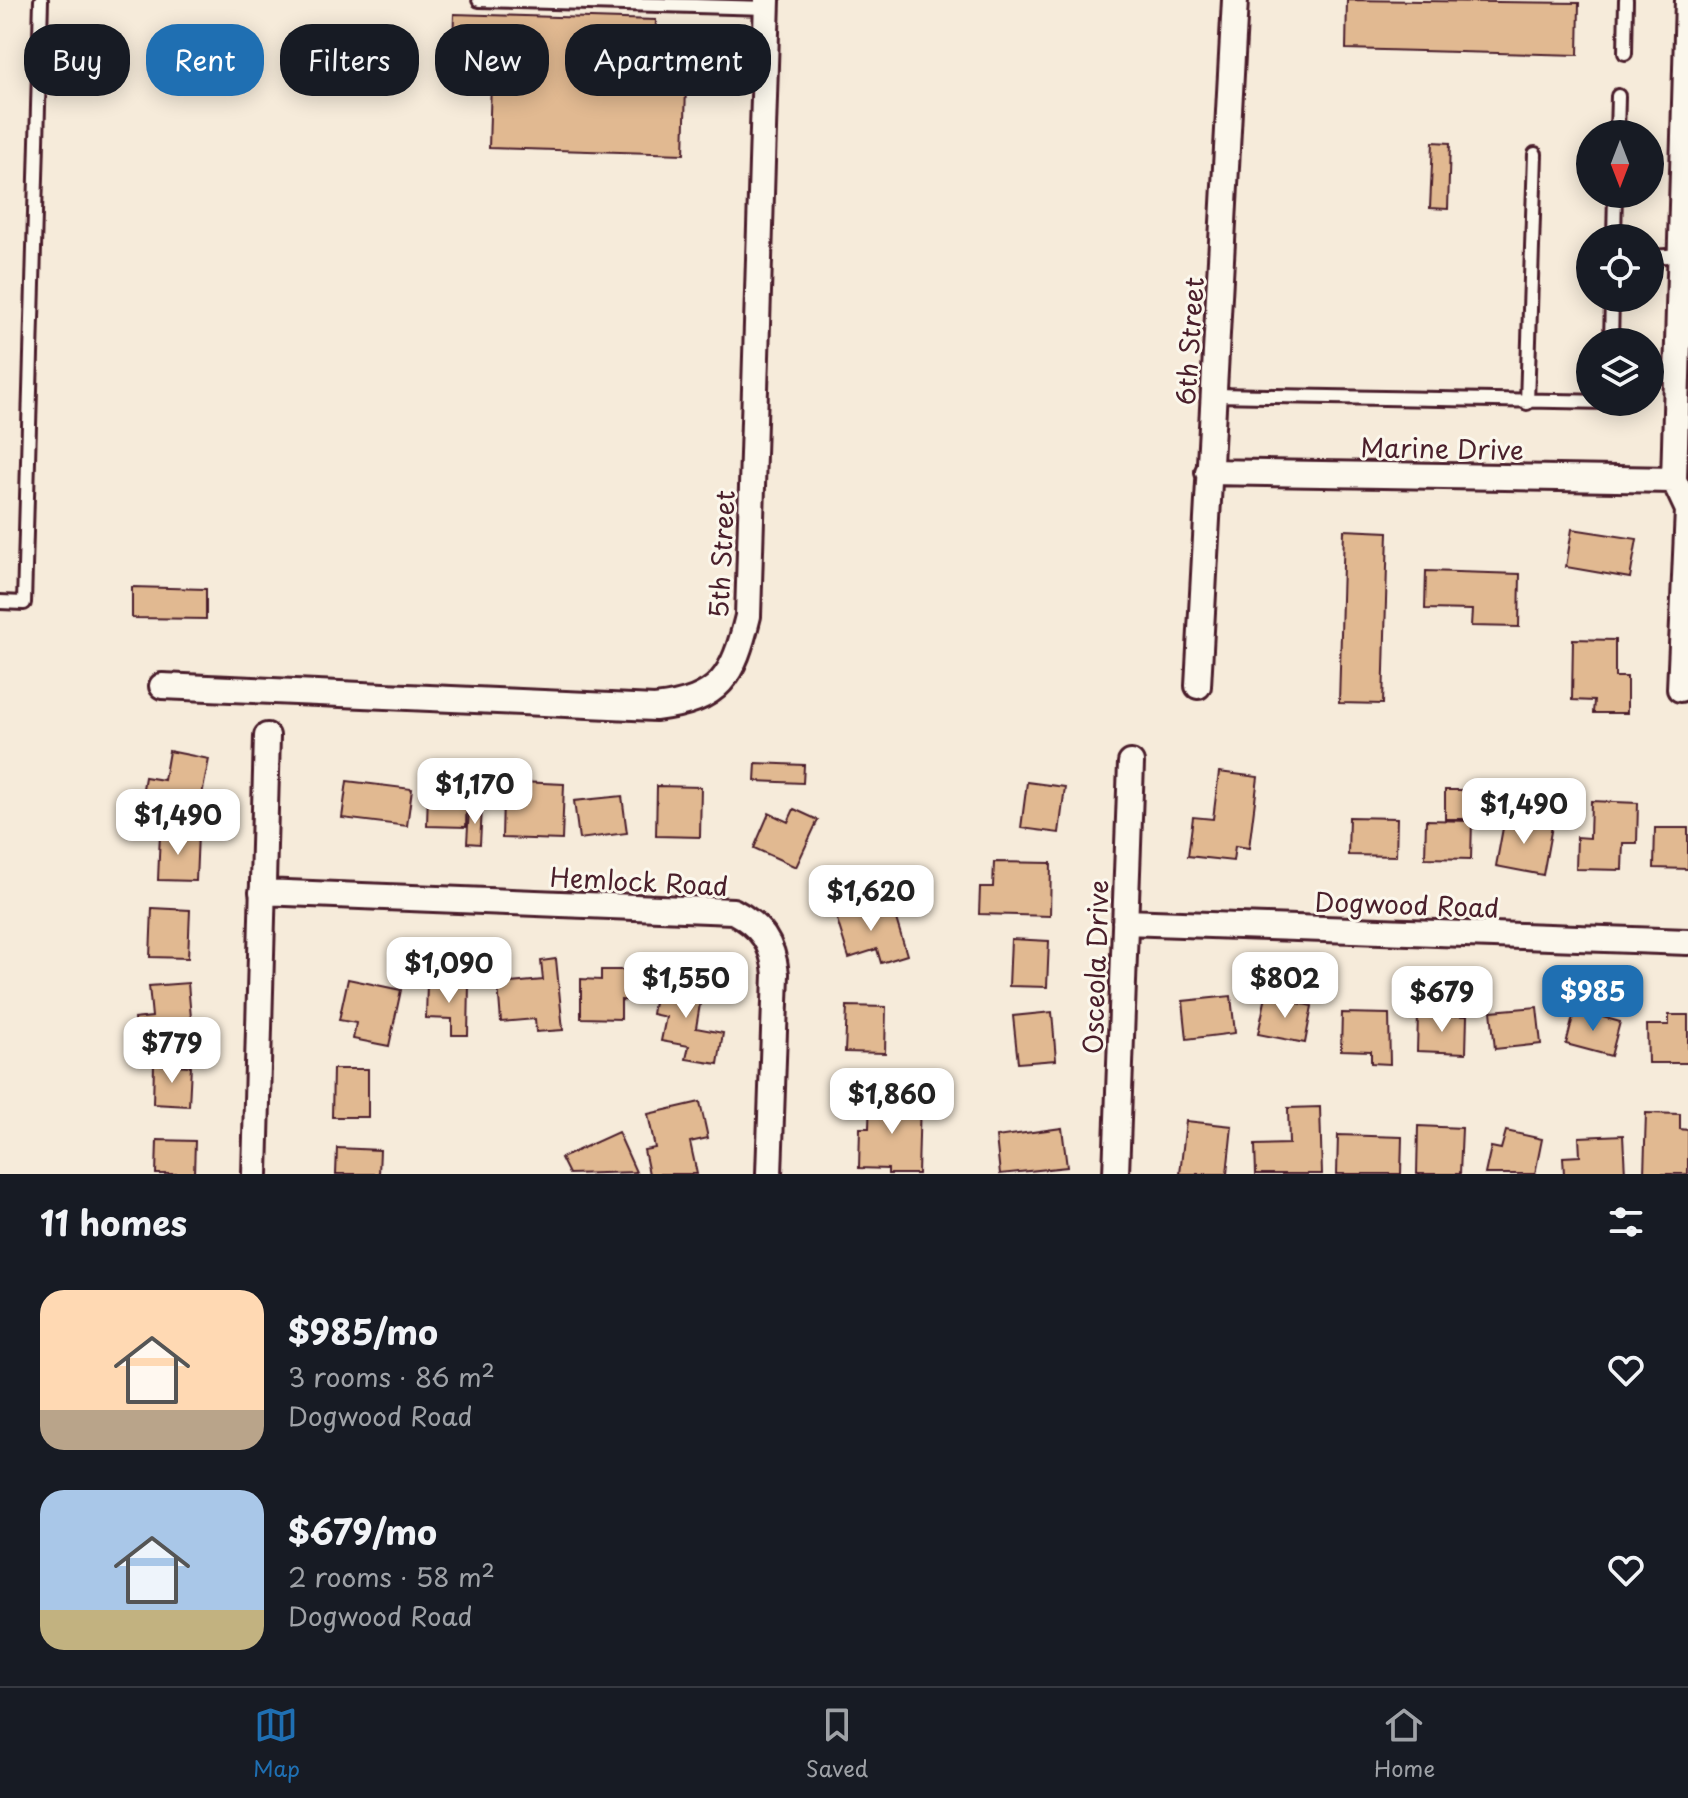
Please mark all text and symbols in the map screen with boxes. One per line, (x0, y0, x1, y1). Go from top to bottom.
chip: Buy (24, 24, 130, 96)
chip: Rent (146, 24, 264, 96)
chip: Filters (280, 24, 419, 96)
chip: New (435, 24, 549, 96)
chip: Apartment (565, 24, 771, 96)
north arrow (1576, 120, 1664, 208)
map controls (1576, 120, 1664, 416)
button: locate (1576, 224, 1664, 312)
street label: 6th Street (1165, 276, 1213, 406)
button: layers (1576, 328, 1664, 416)
street label: Marine Drive (1360, 427, 1524, 469)
street label: 5th Street (698, 489, 744, 619)
pin: $1,170 (410, 758, 540, 826)
text: $1,170 (435, 764, 515, 803)
pin: $1,490 (1459, 778, 1589, 846)
text: $1,490 (1480, 784, 1568, 823)
pin: $1,490 (113, 789, 243, 857)
text: $1,490 (134, 795, 222, 834)
street label: Hemlock Road (549, 857, 729, 905)
pin: $1,620 (806, 865, 936, 933)
text: $1,620 (827, 871, 915, 910)
street label: Osceola Drive (1072, 879, 1118, 1055)
street label: Dogwood Road (1314, 881, 1500, 927)
pin: $1,090 (384, 937, 514, 1005)
text: $1,090 (405, 943, 493, 982)
pin: $1,550 (621, 952, 751, 1020)
pin: $802 (1238, 952, 1332, 1020)
text: $1,550 (642, 958, 730, 997)
text: $802 (1250, 958, 1320, 997)
pin: $985 (1546, 965, 1640, 1033)
pin: $679 (1395, 966, 1489, 1034)
text: $985 (1560, 971, 1626, 1010)
text: $679 (1410, 972, 1474, 1011)
pin: $779 (125, 1017, 219, 1085)
text: $779 (142, 1023, 203, 1062)
pin: $1,860 (827, 1068, 957, 1136)
text: $1,860 (848, 1074, 936, 1113)
text: 11 homes (40, 1196, 187, 1248)
icon: filters (1604, 1200, 1648, 1244)
text: $985/mo (288, 1305, 438, 1357)
icon: home (104, 1322, 200, 1418)
icon: heart (1604, 1348, 1648, 1392)
text: 3 rooms · 86 m² (288, 1357, 495, 1396)
text: Dogwood Road (288, 1396, 473, 1435)
text: $679/mo (288, 1505, 437, 1557)
icon: home (104, 1522, 200, 1618)
icon: heart (1604, 1548, 1648, 1592)
text: 2 rooms · 58 m² (288, 1557, 495, 1596)
text: Dogwood Road (288, 1596, 473, 1635)
tab: Map (253, 1703, 300, 1784)
tab: Saved (806, 1703, 868, 1784)
tab: Home (1374, 1703, 1435, 1784)

